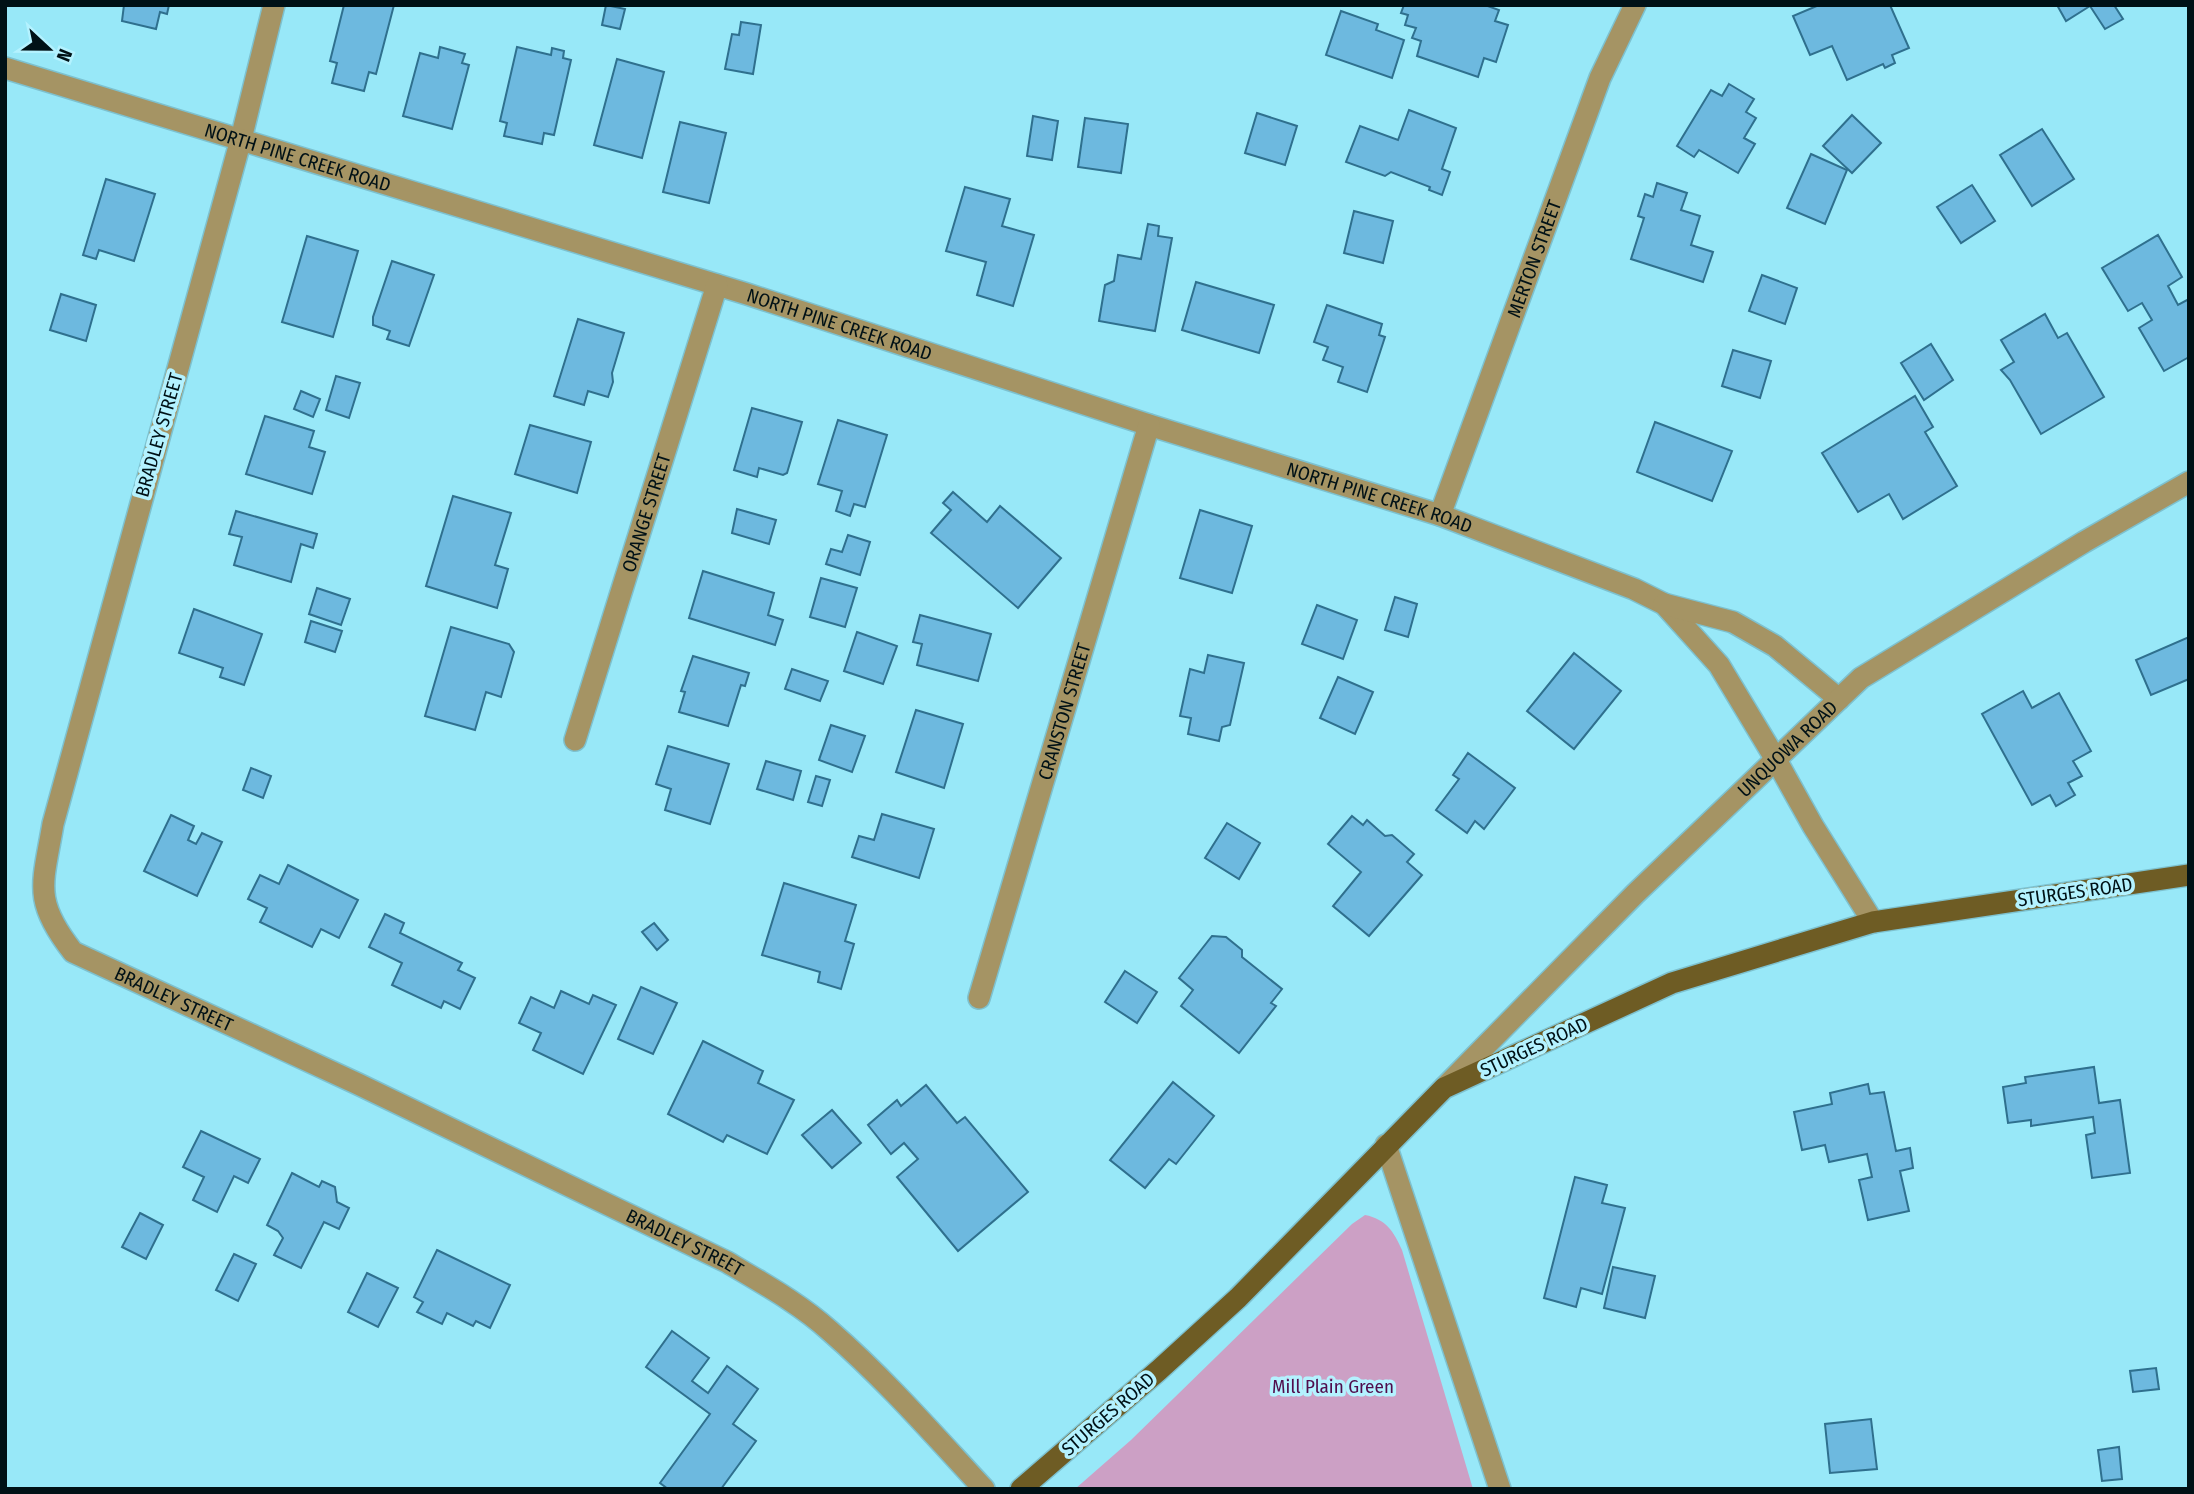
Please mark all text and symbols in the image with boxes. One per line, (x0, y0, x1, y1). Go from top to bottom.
north arrow (14, 14, 84, 84)
text: N (52, 46, 77, 65)
street label: NORTH PINE CREEK ROAD (202, 118, 394, 196)
street label: MERTON STREET (1502, 197, 1566, 321)
street label: NORTH PINE CREEK ROAD (744, 283, 935, 365)
street label: BRADLEY STREET (130, 370, 188, 500)
street label: ORANGE STREET (617, 451, 675, 575)
street label: NORTH PINE CREEK ROAD (1284, 457, 1476, 538)
street label: CRANSTON STREET (1033, 640, 1095, 782)
street label: UNQUOWA ROAD (1732, 695, 1842, 802)
street label: STURGES ROAD (2016, 873, 2134, 911)
street label: BRADLEY STREET (111, 961, 237, 1036)
street label: STURGES ROAD (1477, 1012, 1591, 1082)
street label: BRADLEY STREET (623, 1204, 748, 1281)
street label: STURGES ROAD (1057, 1367, 1159, 1461)
park label: Mill Plain Green (1272, 1375, 1394, 1398)

